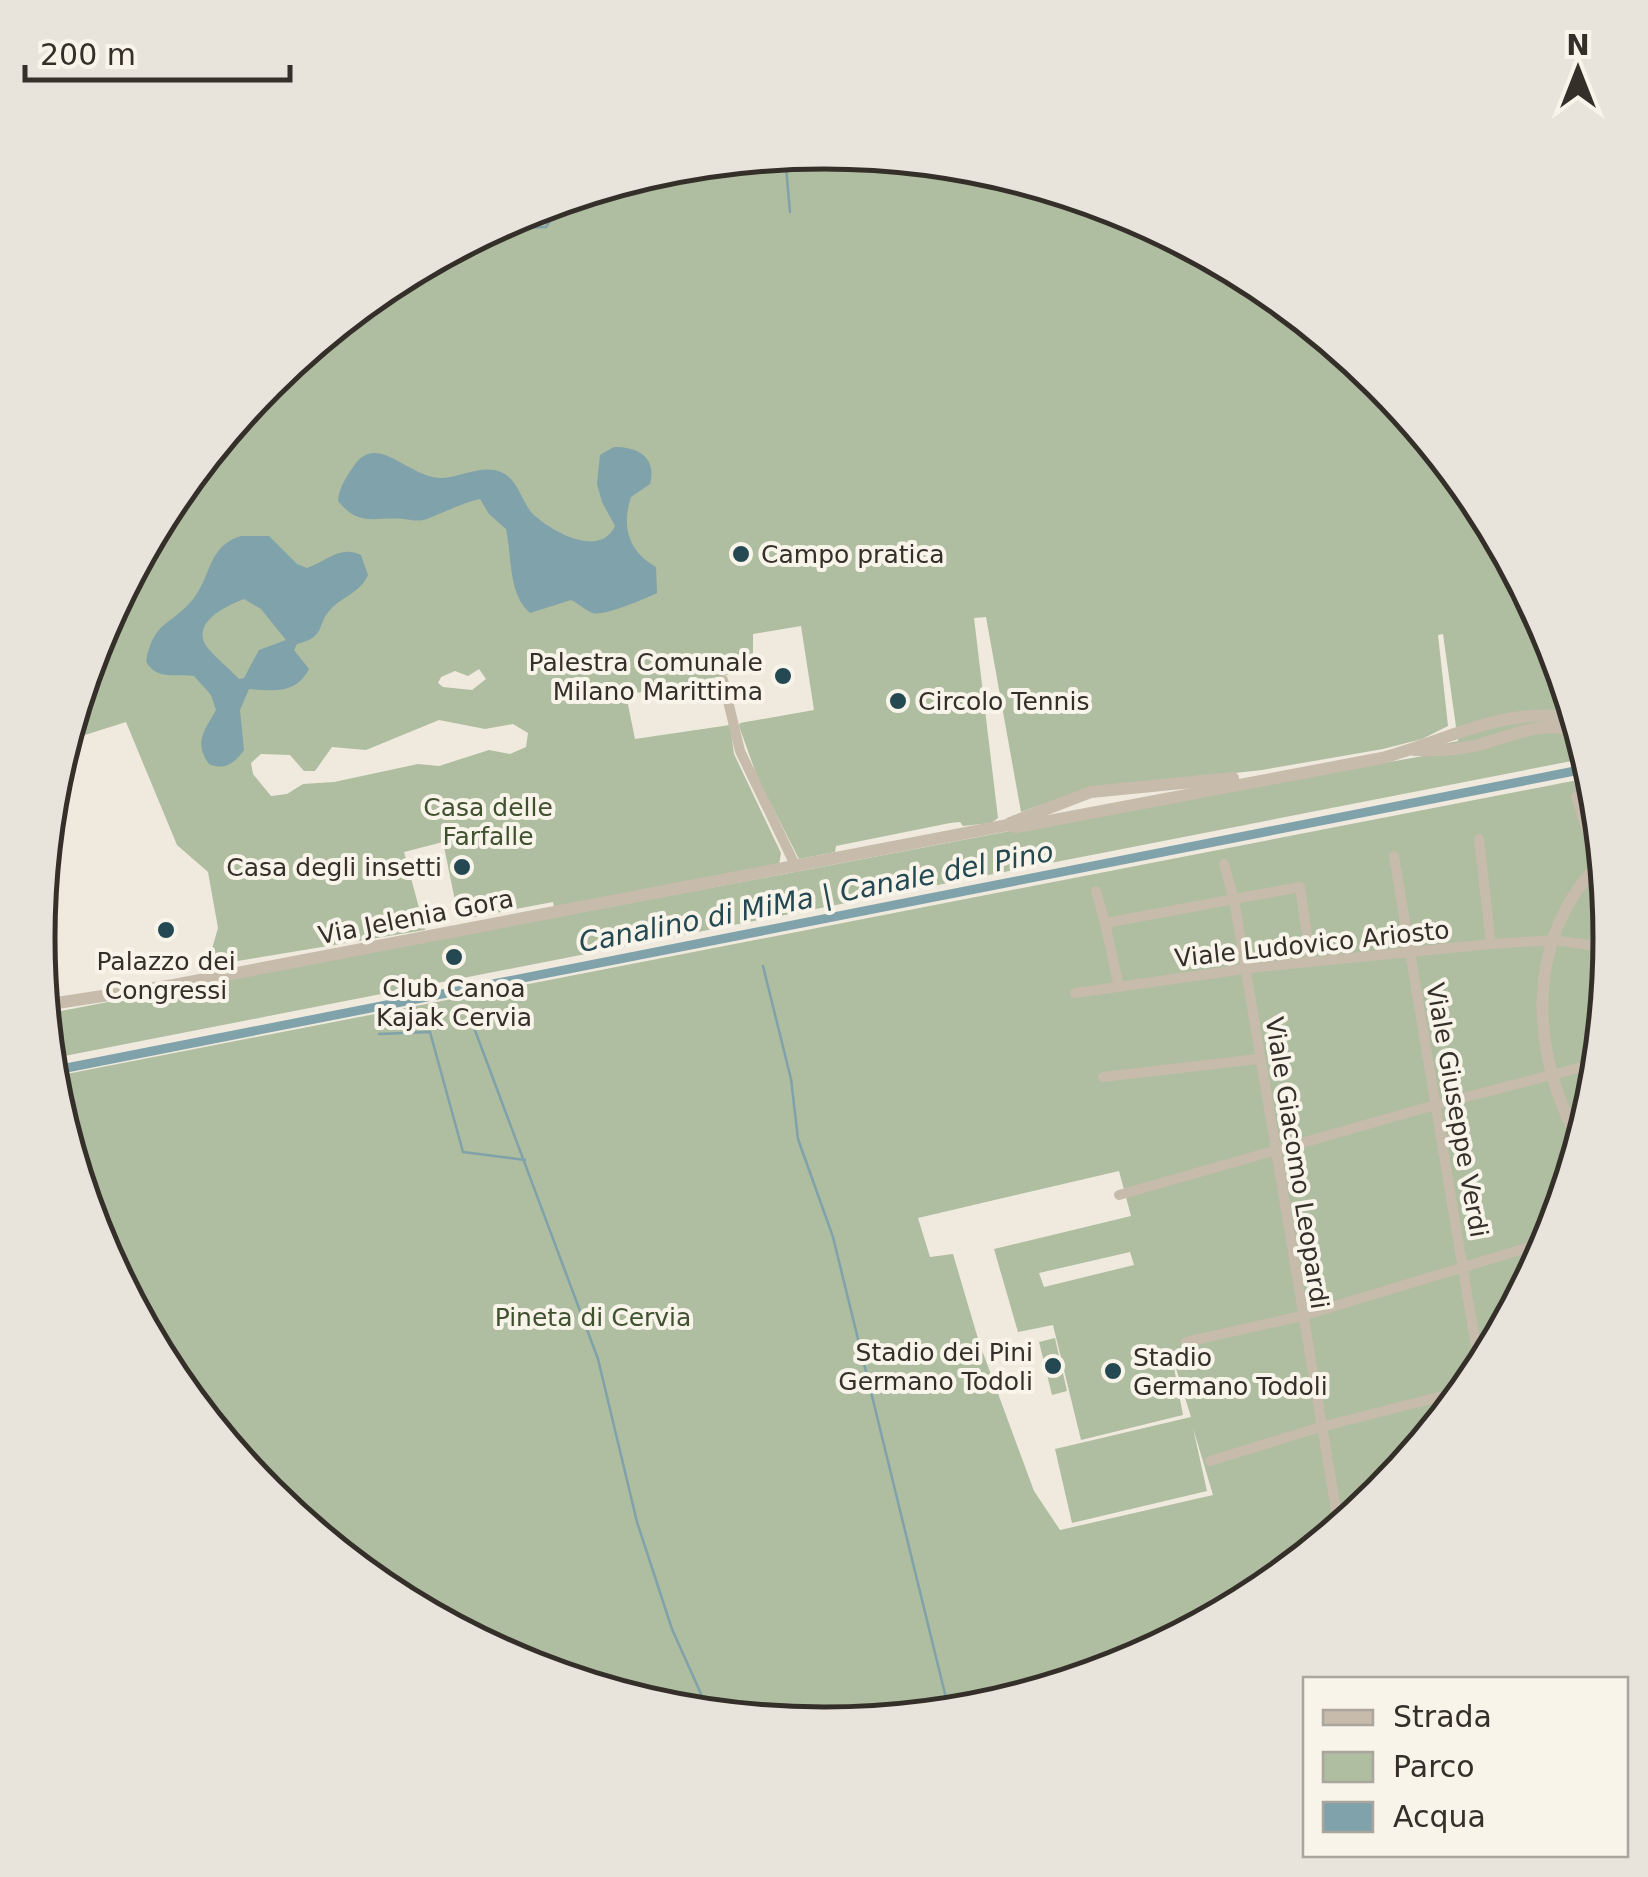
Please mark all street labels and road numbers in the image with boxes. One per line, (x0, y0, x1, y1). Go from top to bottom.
street label: Via Jelenia Gora (316, 884, 516, 950)
street label: Viale Ludovico Ariosto (1173, 915, 1451, 973)
street label: Viale Giuseppe Verdi (1420, 980, 1494, 1240)
street label: Viale Giacomo Leopardi (1260, 1015, 1334, 1311)

